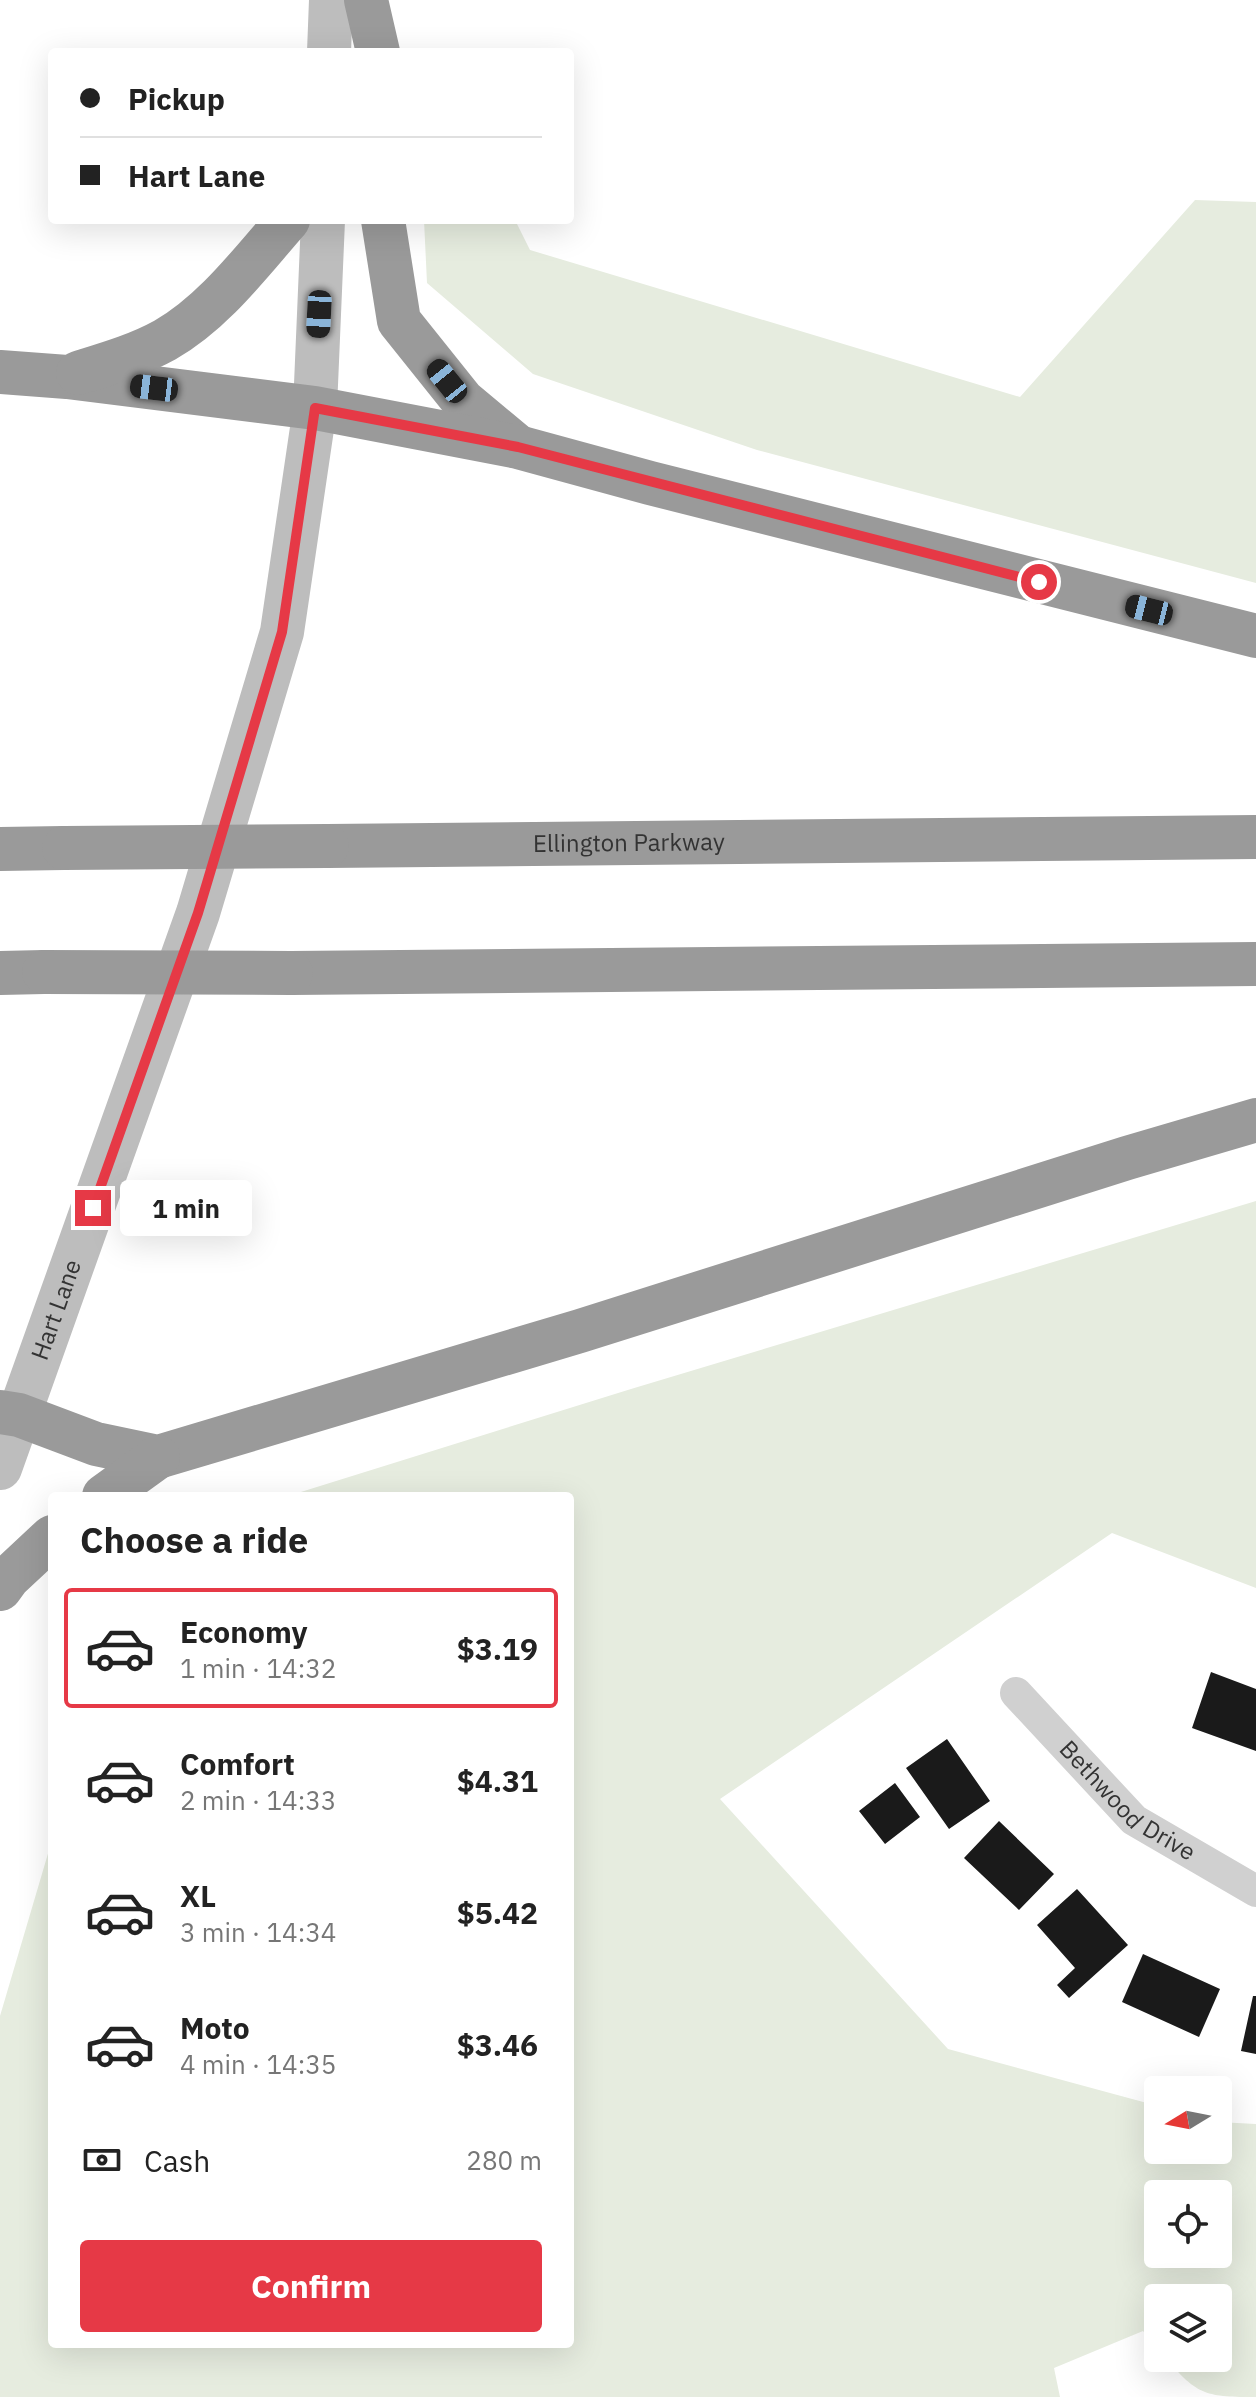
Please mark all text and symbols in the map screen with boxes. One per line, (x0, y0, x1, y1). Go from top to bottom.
text: Pickup (128, 79, 225, 118)
text: Hart Lane (128, 156, 265, 195)
car (306, 289, 332, 339)
car (423, 355, 471, 407)
car (129, 373, 179, 403)
route start (1021, 564, 1057, 600)
car (1123, 593, 1175, 627)
street label: Ellington Parkway (533, 825, 725, 859)
callout: 1 min (121, 1180, 253, 1236)
route end (75, 1190, 111, 1226)
text: 1 min (152, 1191, 220, 1225)
street label: Hart Lane (23, 1255, 88, 1364)
text: Choose a ride (80, 1516, 308, 1563)
icon: car (84, 1612, 156, 1684)
text: Economy (180, 1612, 308, 1651)
text: $3.19 (457, 1629, 538, 1668)
text: 1 min · 14:32 (180, 1651, 336, 1685)
street label: Bethwood Drive (1053, 1733, 1202, 1867)
icon: car (84, 1744, 156, 1816)
text: Comfort (180, 1744, 295, 1783)
text: $4.31 (457, 1761, 538, 1800)
text: 2 min · 14:33 (180, 1783, 336, 1817)
icon: car (84, 1876, 156, 1948)
text: XL (180, 1876, 216, 1915)
text: $5.42 (457, 1893, 538, 1932)
text: 3 min · 14:34 (180, 1915, 336, 1949)
icon: car (84, 2008, 156, 2080)
text: Moto (180, 2008, 250, 2047)
text: $3.46 (457, 2025, 538, 2064)
text: 4 min · 14:35 (180, 2047, 336, 2081)
north arrow (1144, 2076, 1232, 2164)
map controls (1144, 2076, 1232, 2372)
icon: cash (80, 2138, 124, 2182)
text: Cash (144, 2141, 210, 2180)
text: 280 m (466, 2143, 542, 2177)
button: locate (1144, 2180, 1232, 2268)
button: Confirm (80, 2240, 542, 2332)
button: layers (1144, 2284, 1232, 2372)

